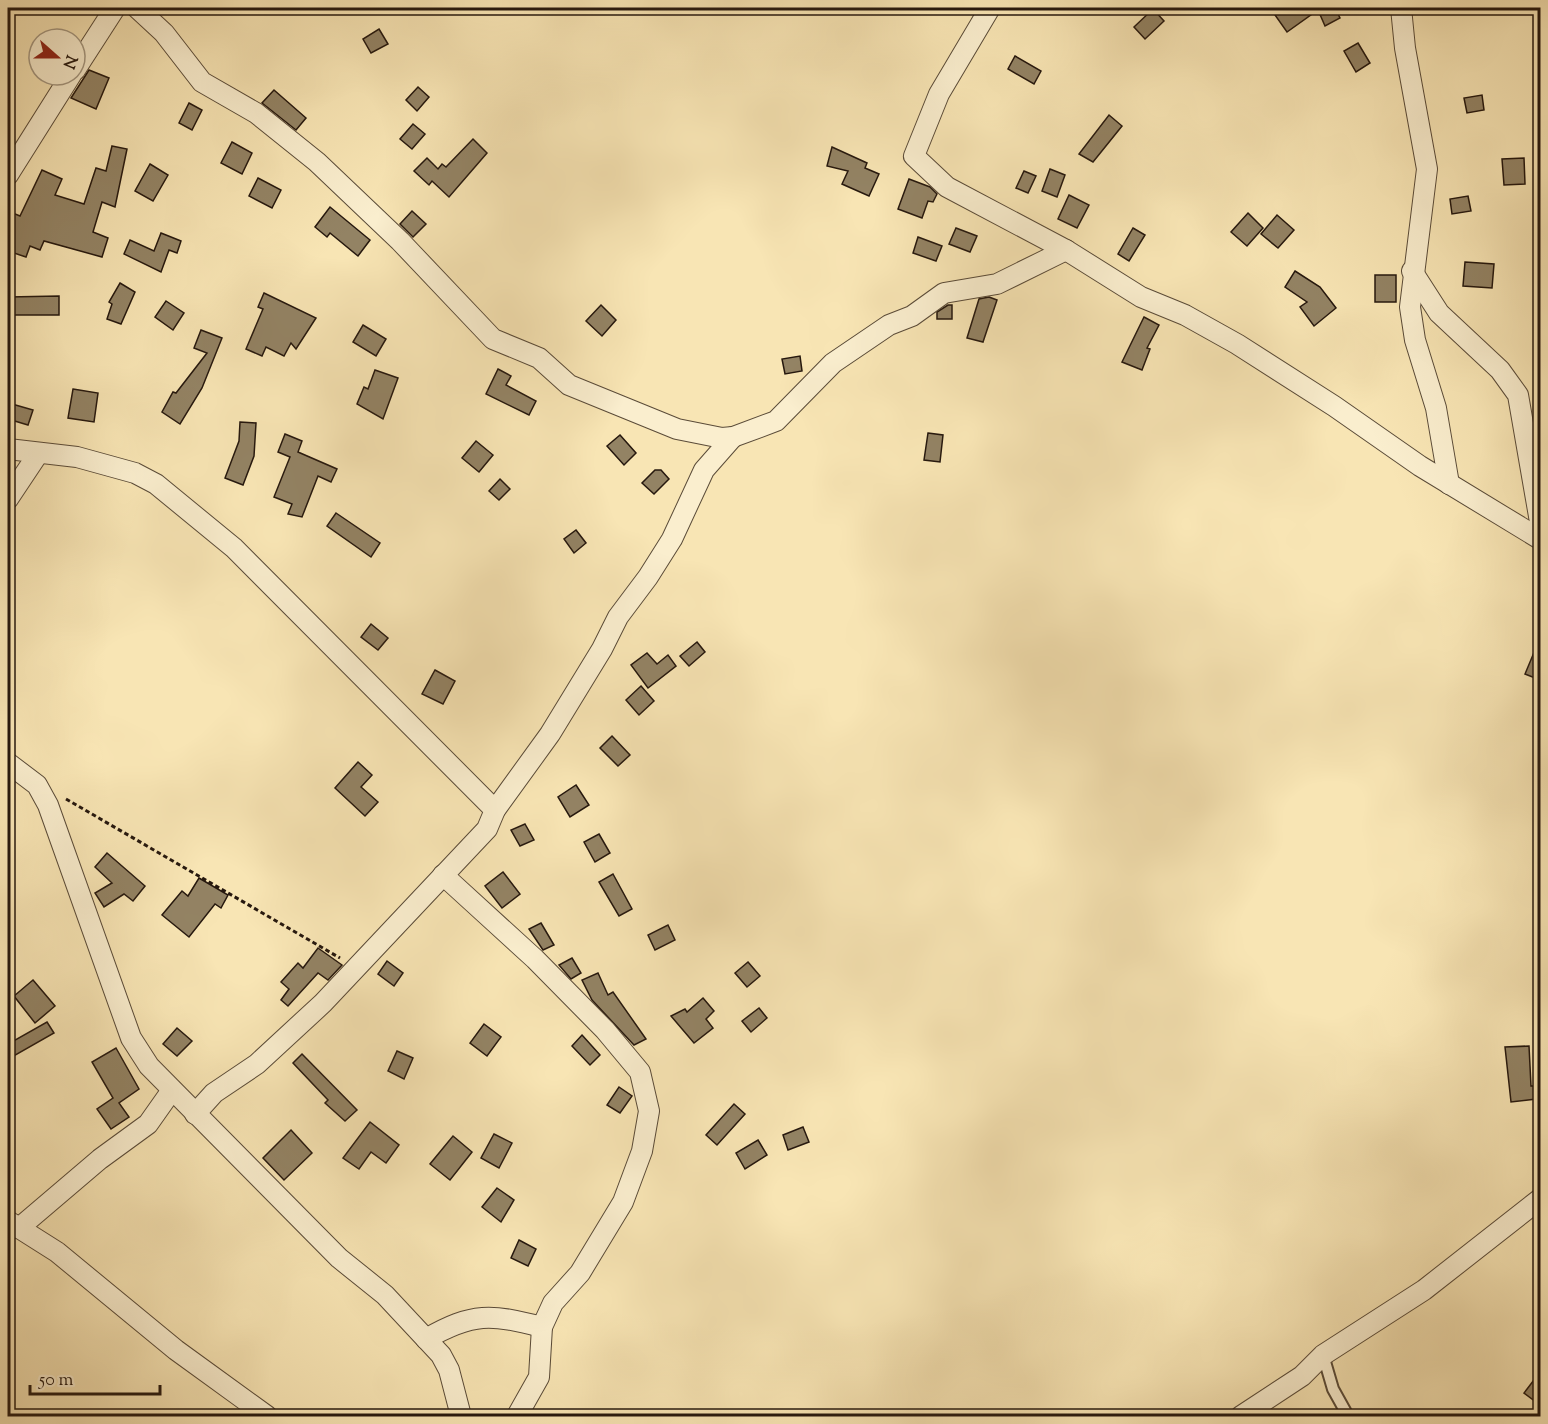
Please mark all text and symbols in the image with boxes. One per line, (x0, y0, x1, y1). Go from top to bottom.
north arrow (27, 27, 87, 87)
text: N (56, 51, 82, 72)
scale bar (30, 1358, 160, 1396)
text: 50 m (38, 1368, 74, 1394)

